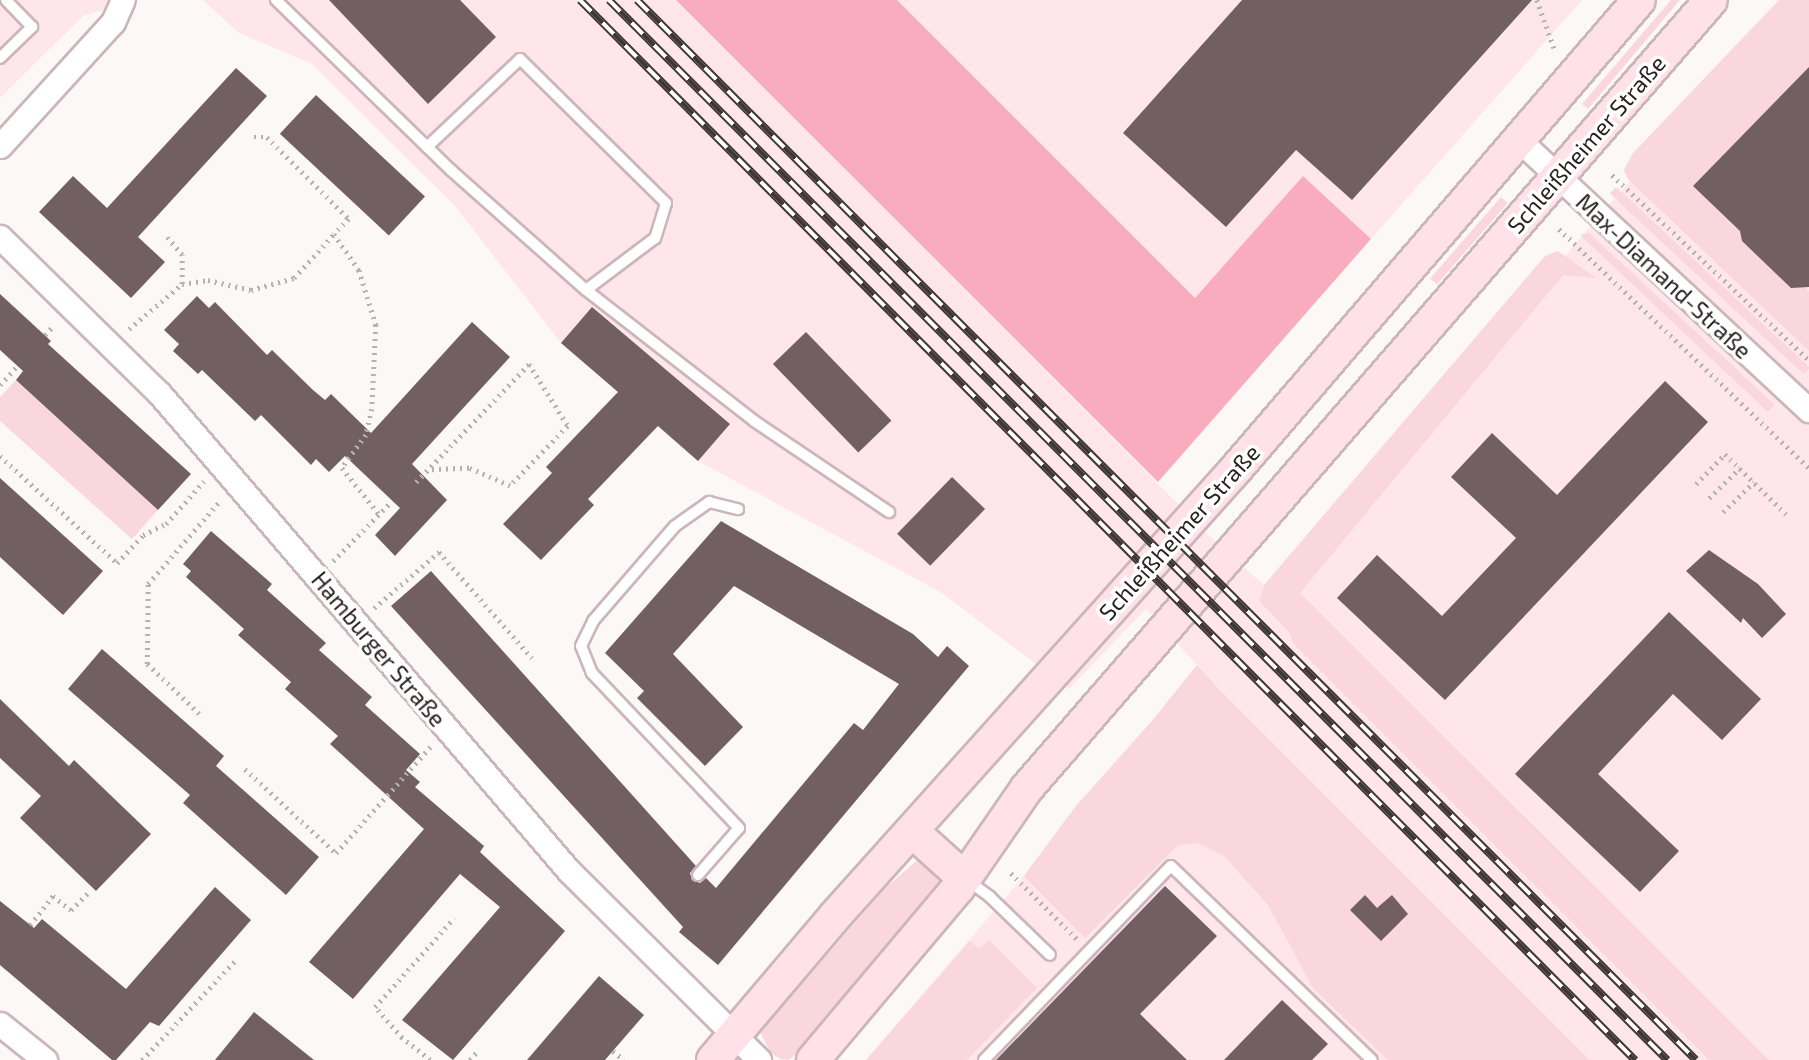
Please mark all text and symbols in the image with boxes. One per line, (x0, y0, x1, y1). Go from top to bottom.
street label: Schleißheimer Straße (1501, 49, 1671, 239)
street label: Max-Diamand-Straße (1571, 188, 1757, 364)
street label: Schleißheimer Straße (1093, 438, 1265, 626)
street label: Hamburger Straße (306, 566, 452, 732)

